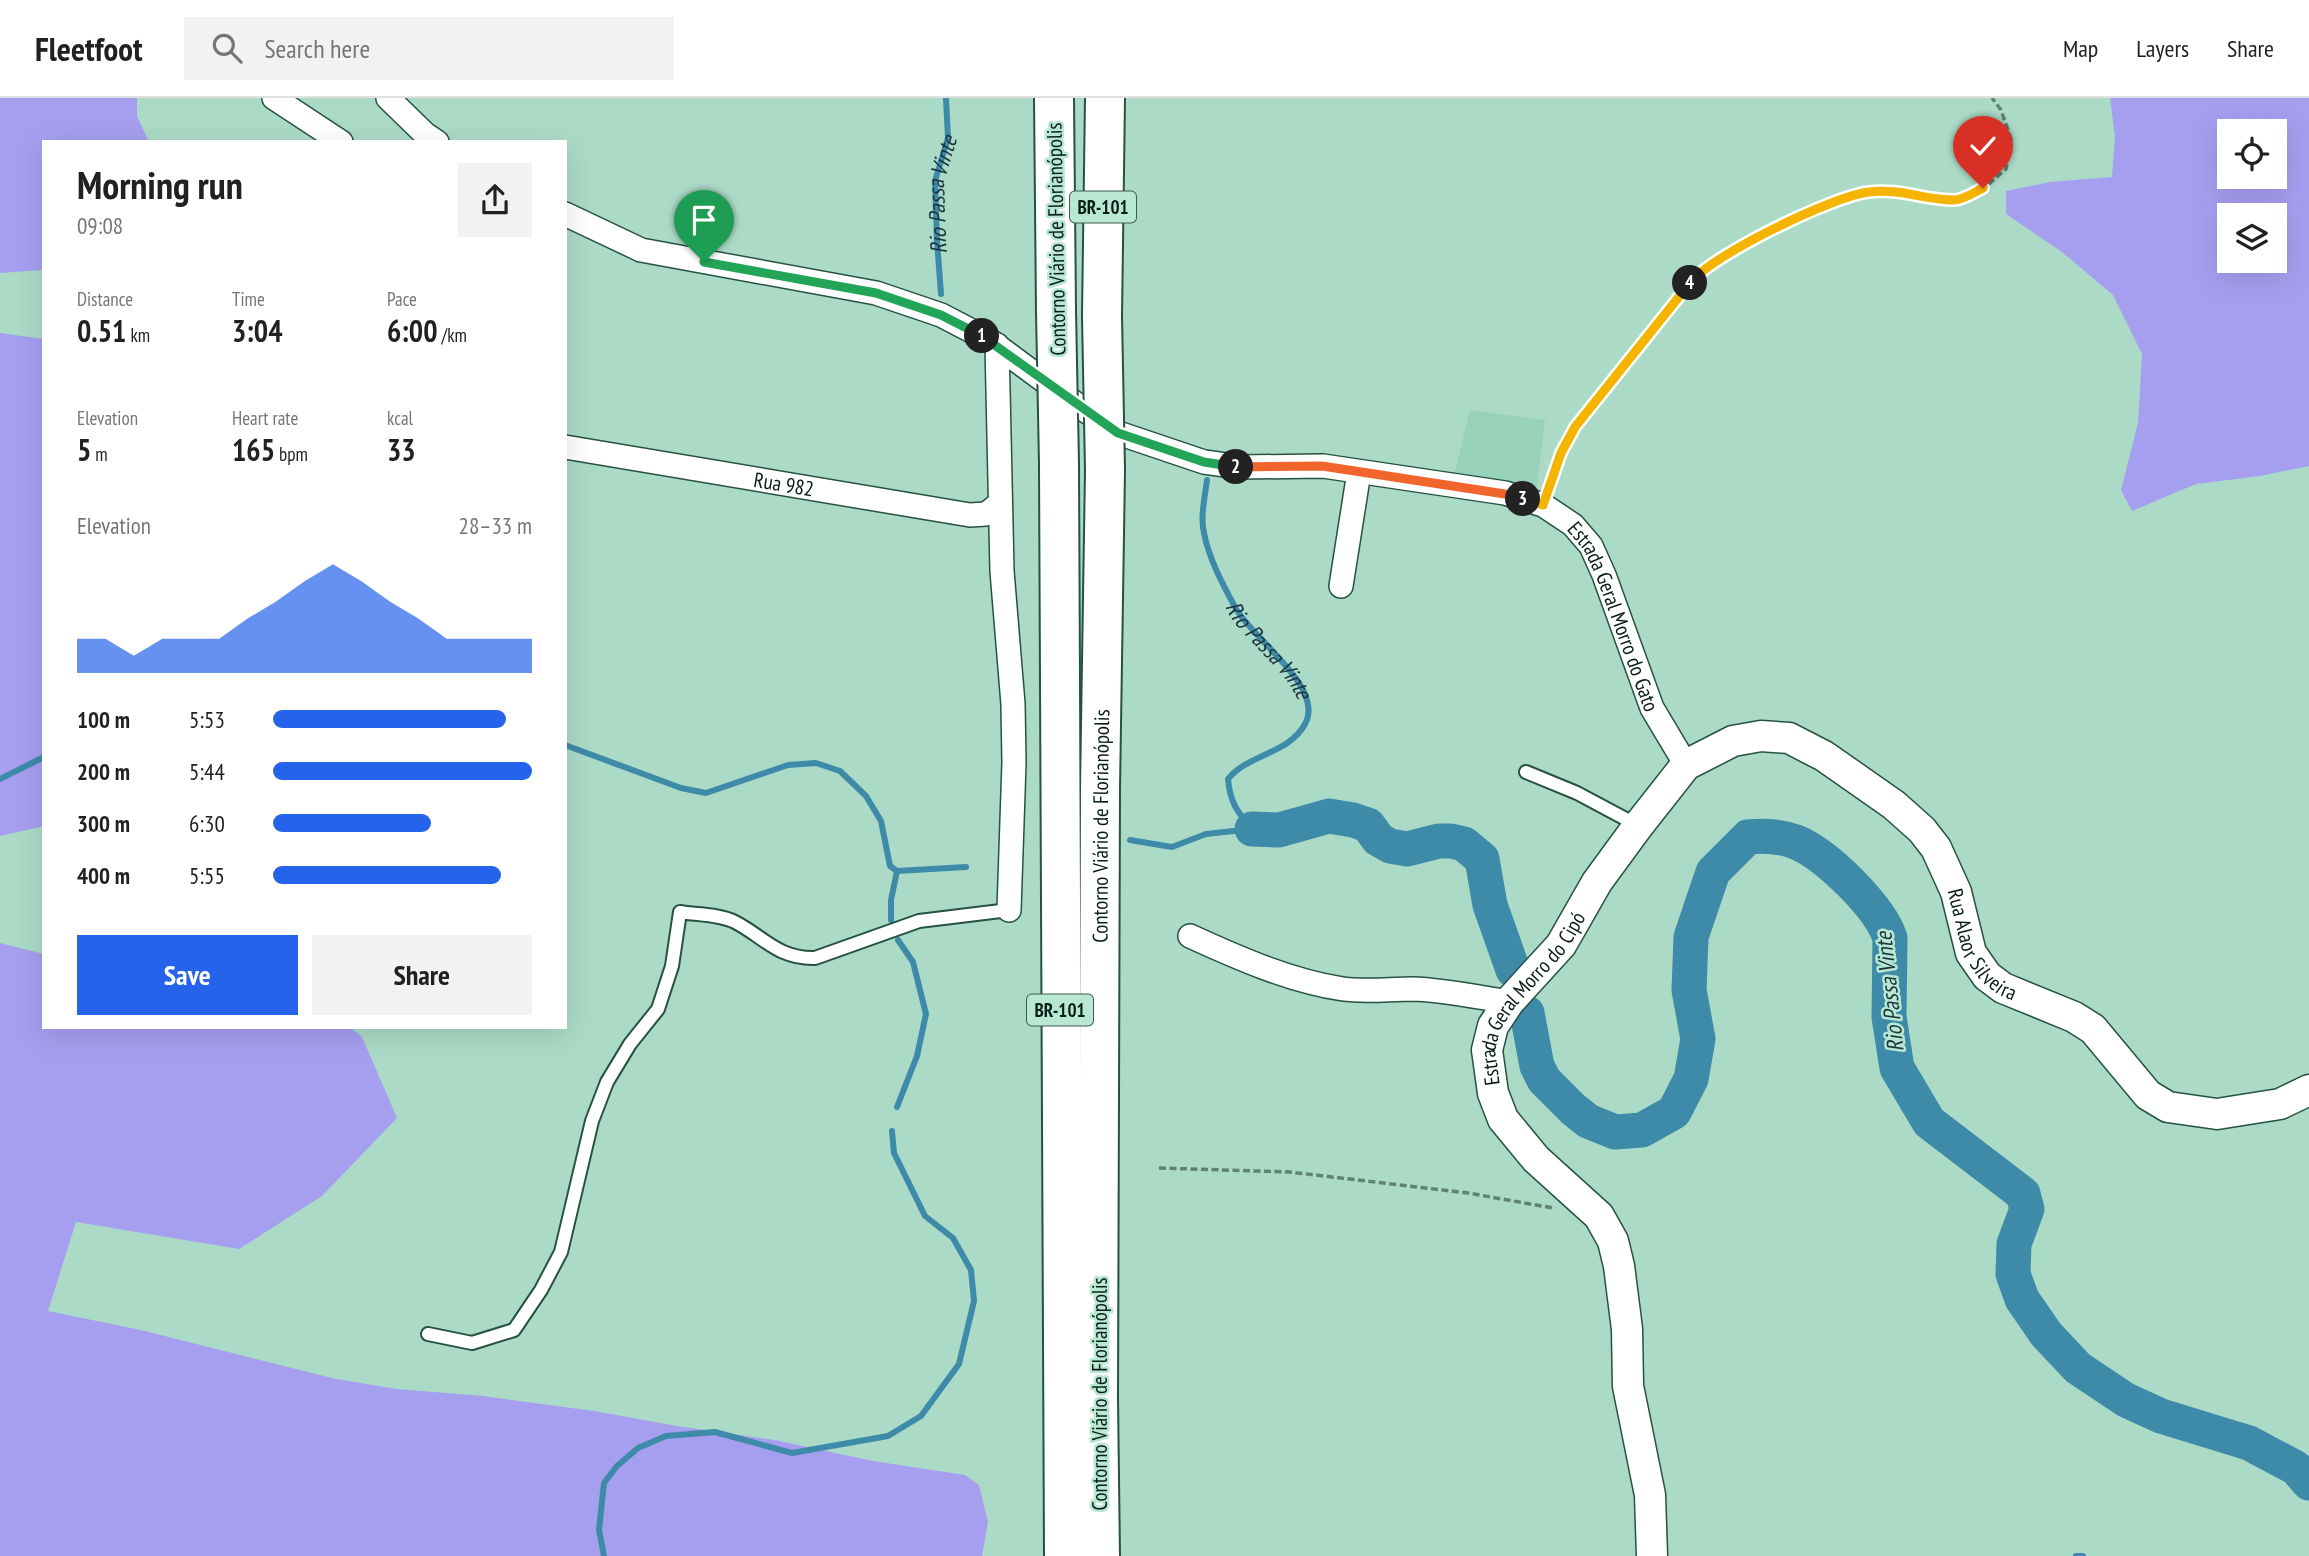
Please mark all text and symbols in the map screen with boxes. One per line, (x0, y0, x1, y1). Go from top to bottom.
search box (184, 17, 674, 80)
text: Fleetfoot (35, 27, 142, 70)
icon: search (208, 29, 246, 67)
text: Search here (264, 32, 370, 65)
text: Map (2063, 33, 2098, 64)
text: Layers (2136, 33, 2189, 64)
text: Share (2227, 33, 2274, 64)
pin (1953, 116, 2013, 188)
map controls (2217, 119, 2287, 273)
button: locate (2217, 119, 2287, 189)
street label: Contorno Viário de Florianópolis (1040, 122, 1072, 356)
icon: check (1964, 127, 2002, 165)
water label: Rio Passa Vinte (920, 130, 963, 255)
text: Morning run (77, 160, 243, 209)
button: share (458, 163, 532, 237)
pin (674, 190, 734, 262)
road number: BR-101 (1070, 192, 1136, 222)
icon: arrive (685, 201, 723, 239)
button: layers (2217, 203, 2287, 273)
text: 09:08 (77, 211, 123, 240)
pin: 4 (1672, 266, 1708, 300)
text: 4 (1685, 270, 1694, 294)
text: Distance (77, 287, 133, 311)
text: Time (232, 287, 265, 311)
text: Pace (387, 287, 417, 311)
text: 0.51 (77, 311, 126, 350)
text: 3:04 (232, 311, 283, 350)
text: 6:00 (387, 311, 438, 350)
pin: 1 (964, 318, 1000, 354)
text: km (126, 323, 150, 347)
text: /km (438, 323, 467, 347)
text: 1 (977, 323, 986, 347)
text: Elevation (77, 406, 138, 430)
text: Heart rate (232, 406, 298, 430)
text: kcal (387, 406, 413, 430)
text: 5 (77, 430, 91, 469)
text: 165 (232, 430, 275, 469)
text: 33 (387, 430, 416, 469)
text: m (91, 442, 108, 466)
text: bpm (275, 442, 308, 466)
pin: 2 (1218, 450, 1254, 484)
text: 2 (1231, 454, 1240, 478)
street label: Rua 982 (752, 465, 816, 502)
pin: 3 (1506, 482, 1540, 516)
text: 3 (1518, 486, 1527, 510)
text: Elevation (77, 511, 151, 540)
text: 28–33 m (459, 511, 532, 540)
street label: Estrada Geral Morro do Gato (1562, 516, 1666, 715)
water label: Rio Passa Vinte (1220, 596, 1320, 704)
text: 100 m (77, 705, 130, 734)
text: 5:53 (189, 705, 225, 734)
street label: Contorno Viário de Florianópolis (1086, 709, 1115, 943)
text: 200 m (77, 757, 130, 786)
text: 5:44 (189, 757, 225, 786)
text: 300 m (77, 809, 130, 838)
text: 6:30 (189, 809, 225, 838)
text: 400 m (77, 861, 130, 890)
text: 5:55 (189, 861, 225, 890)
street label: Rua Alaor Silveira (1942, 886, 2021, 1006)
street label: Estrada Geral Morro do Cipó (1474, 906, 1591, 1087)
water label: Rio Passa Vinte (1868, 929, 1910, 1053)
button: Save (77, 935, 298, 1015)
button: Share (312, 935, 532, 1015)
road number: BR-101 (1027, 994, 1093, 1026)
street label: Contorno Viário de Florianópolis (1086, 1277, 1113, 1511)

